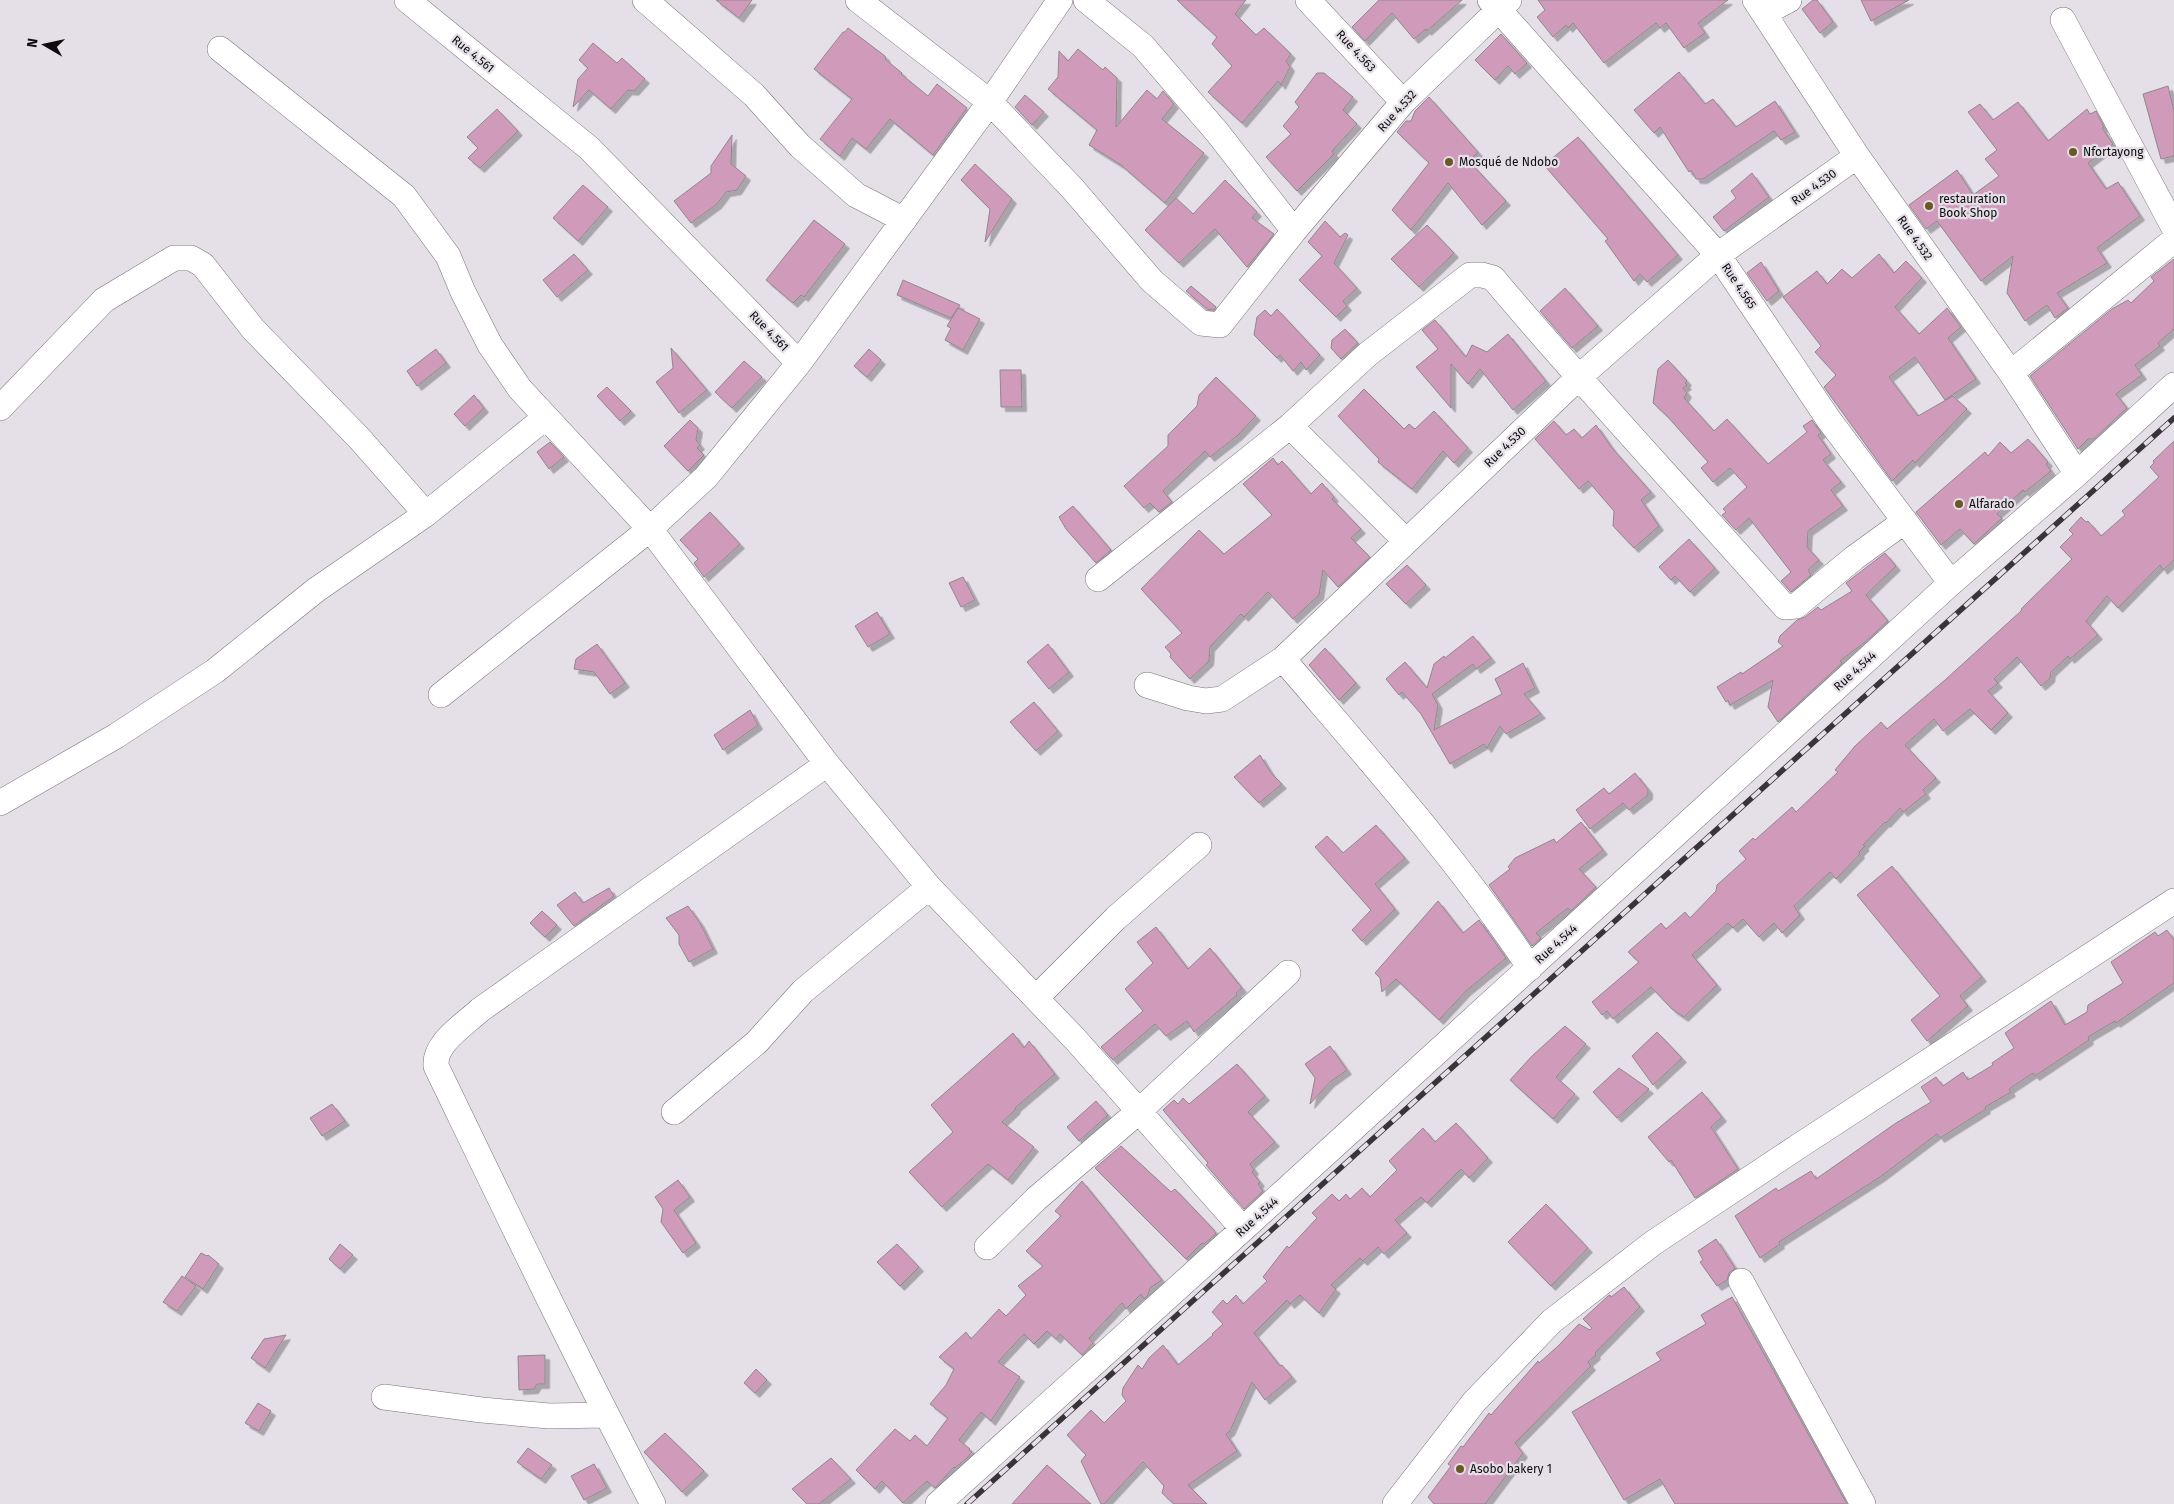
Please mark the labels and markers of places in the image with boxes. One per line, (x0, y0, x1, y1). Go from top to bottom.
place label: Nfortayong (2083, 145, 2144, 159)
marker: Nfortayong (2067, 146, 2079, 158)
place label: Mosqué de Ndobo (1459, 155, 1558, 169)
marker: Mosqué de Ndobo (1443, 156, 1455, 168)
place label: restauration Book Shop (1939, 192, 2006, 220)
marker: restauration Book Shop (1923, 200, 1935, 212)
place label: Alfarado (1969, 497, 2015, 511)
marker: Alfarado (1953, 498, 1965, 510)
place label: Asobo bakery 1 (1470, 1462, 1552, 1476)
marker: Asobo bakery 1 (1454, 1463, 1466, 1475)

